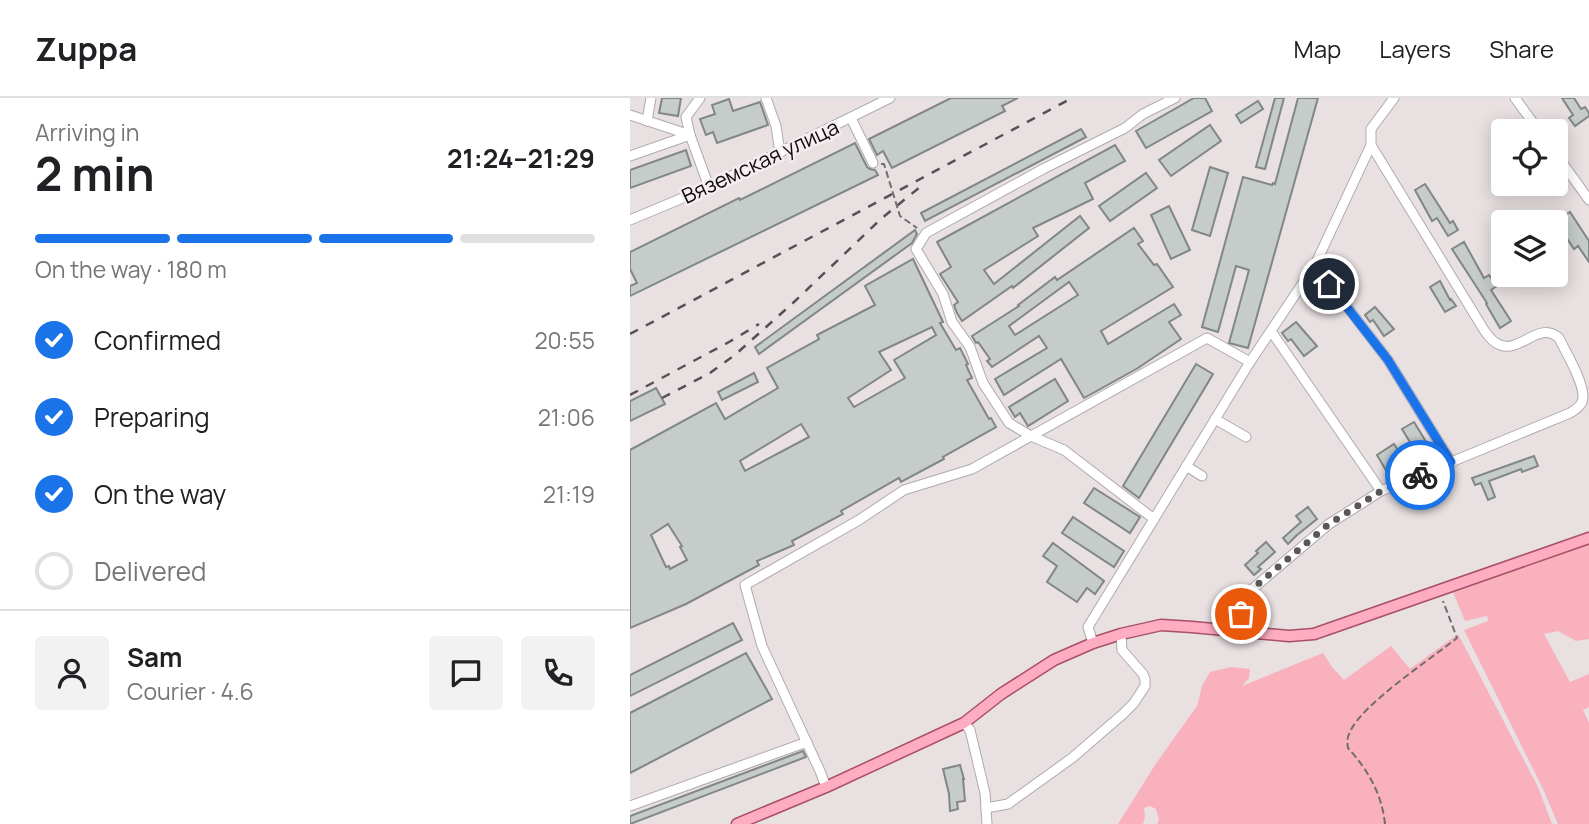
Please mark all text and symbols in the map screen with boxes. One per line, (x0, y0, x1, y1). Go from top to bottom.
text: Zuppa (35, 26, 137, 71)
text: Map (1294, 32, 1341, 65)
text: Layers (1379, 32, 1451, 65)
text: Share (1489, 32, 1554, 65)
street label: Вяземская улица (677, 112, 843, 210)
text: Arriving in (35, 116, 140, 148)
map controls (1491, 119, 1568, 287)
button: locate (1491, 119, 1568, 196)
text: 21:24–21:29 (447, 140, 595, 176)
text: 2 min (35, 142, 155, 205)
button: layers (1491, 210, 1568, 287)
text: On the way · 180 m (35, 253, 227, 285)
pin (1299, 254, 1359, 314)
icon: home (1310, 265, 1348, 303)
icon: check (35, 321, 73, 359)
text: Confirmed (94, 322, 221, 358)
text: 20:55 (534, 324, 595, 356)
icon: check (35, 398, 73, 436)
text: Preparing (94, 399, 210, 435)
text: 21:06 (538, 401, 595, 433)
courier (1385, 440, 1455, 510)
icon: bike (1401, 456, 1439, 494)
icon: check (35, 475, 73, 513)
text: On the way (94, 476, 226, 512)
text: 21:19 (543, 478, 595, 510)
text: Delivered (94, 553, 206, 589)
pin (1211, 584, 1271, 644)
icon: bag (1222, 595, 1260, 633)
button: person (35, 636, 109, 710)
button: chat (429, 636, 503, 710)
button: phone (521, 636, 595, 710)
text: Sam (127, 639, 182, 675)
text: Courier · 4.6 (127, 675, 254, 707)

